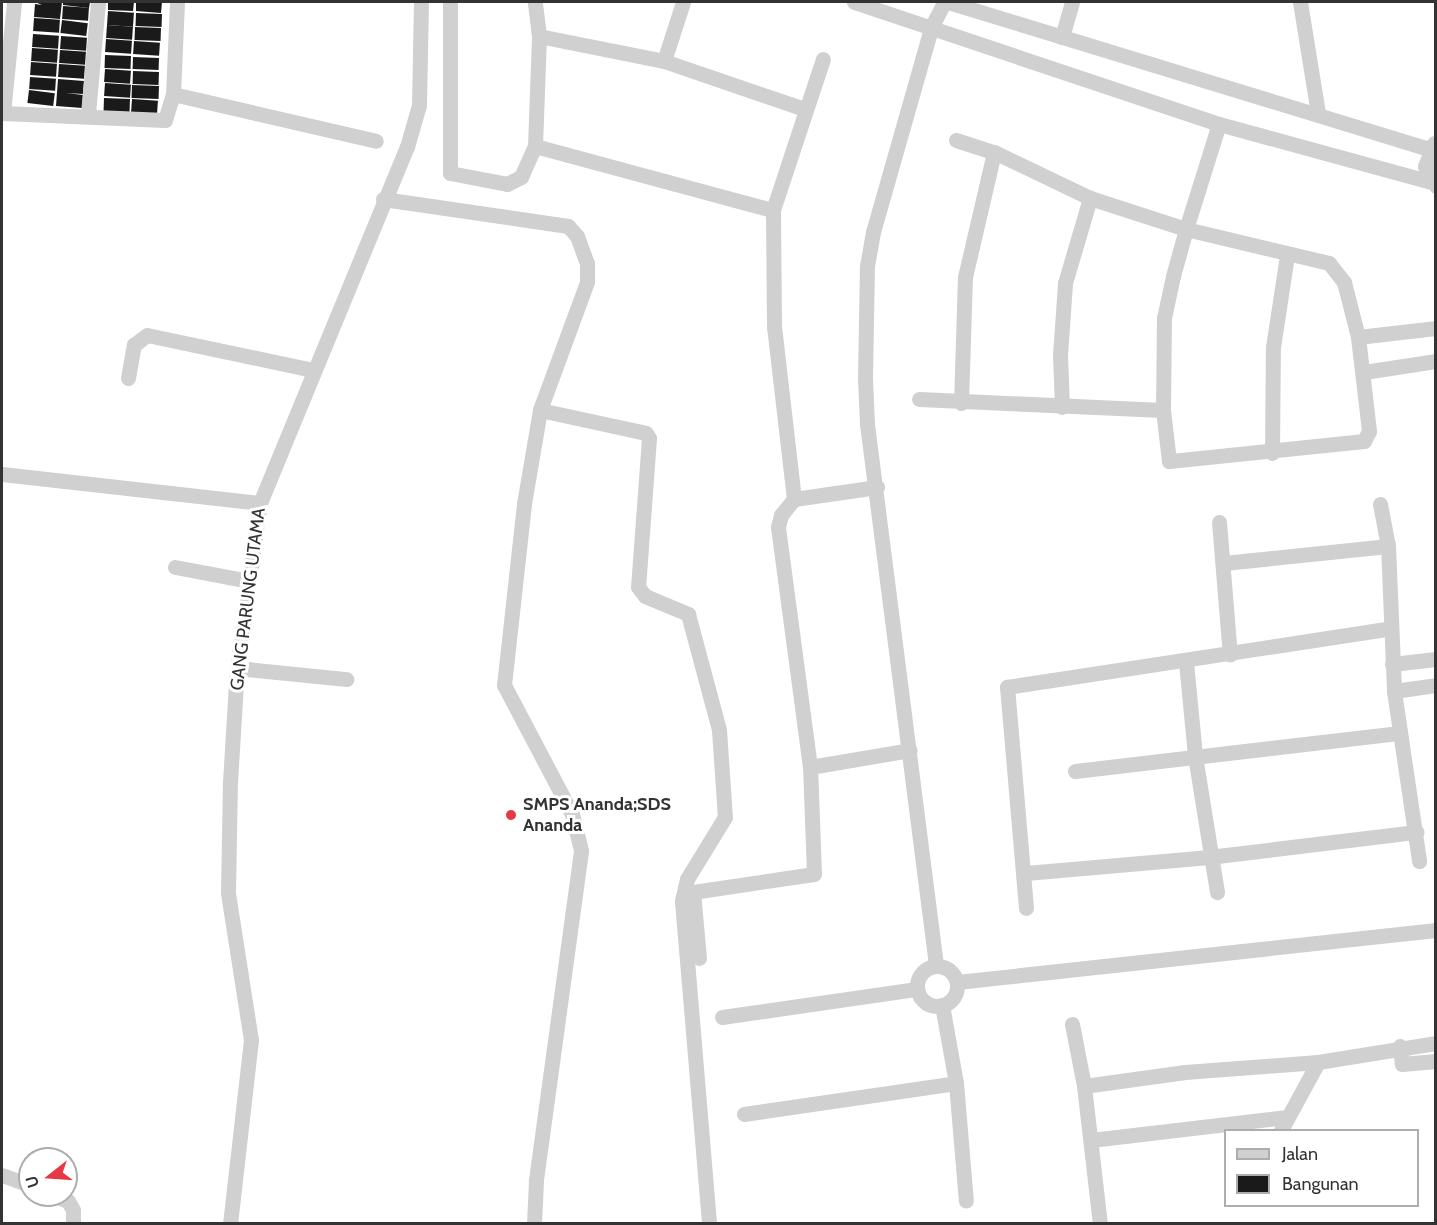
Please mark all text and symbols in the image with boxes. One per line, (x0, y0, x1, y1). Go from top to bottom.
street label: GANG PARUNG UTAMA (226, 506, 270, 692)
place label: SMPS Ananda;SDS Ananda (523, 794, 671, 836)
marker: SMPS Ananda;SDS Ananda (504, 808, 518, 822)
legend (1224, 1129, 1419, 1207)
text: Jalan (1282, 1143, 1318, 1165)
north arrow (18, 1147, 78, 1207)
text: Bangunan (1282, 1173, 1359, 1195)
text: U (21, 1174, 43, 1190)

